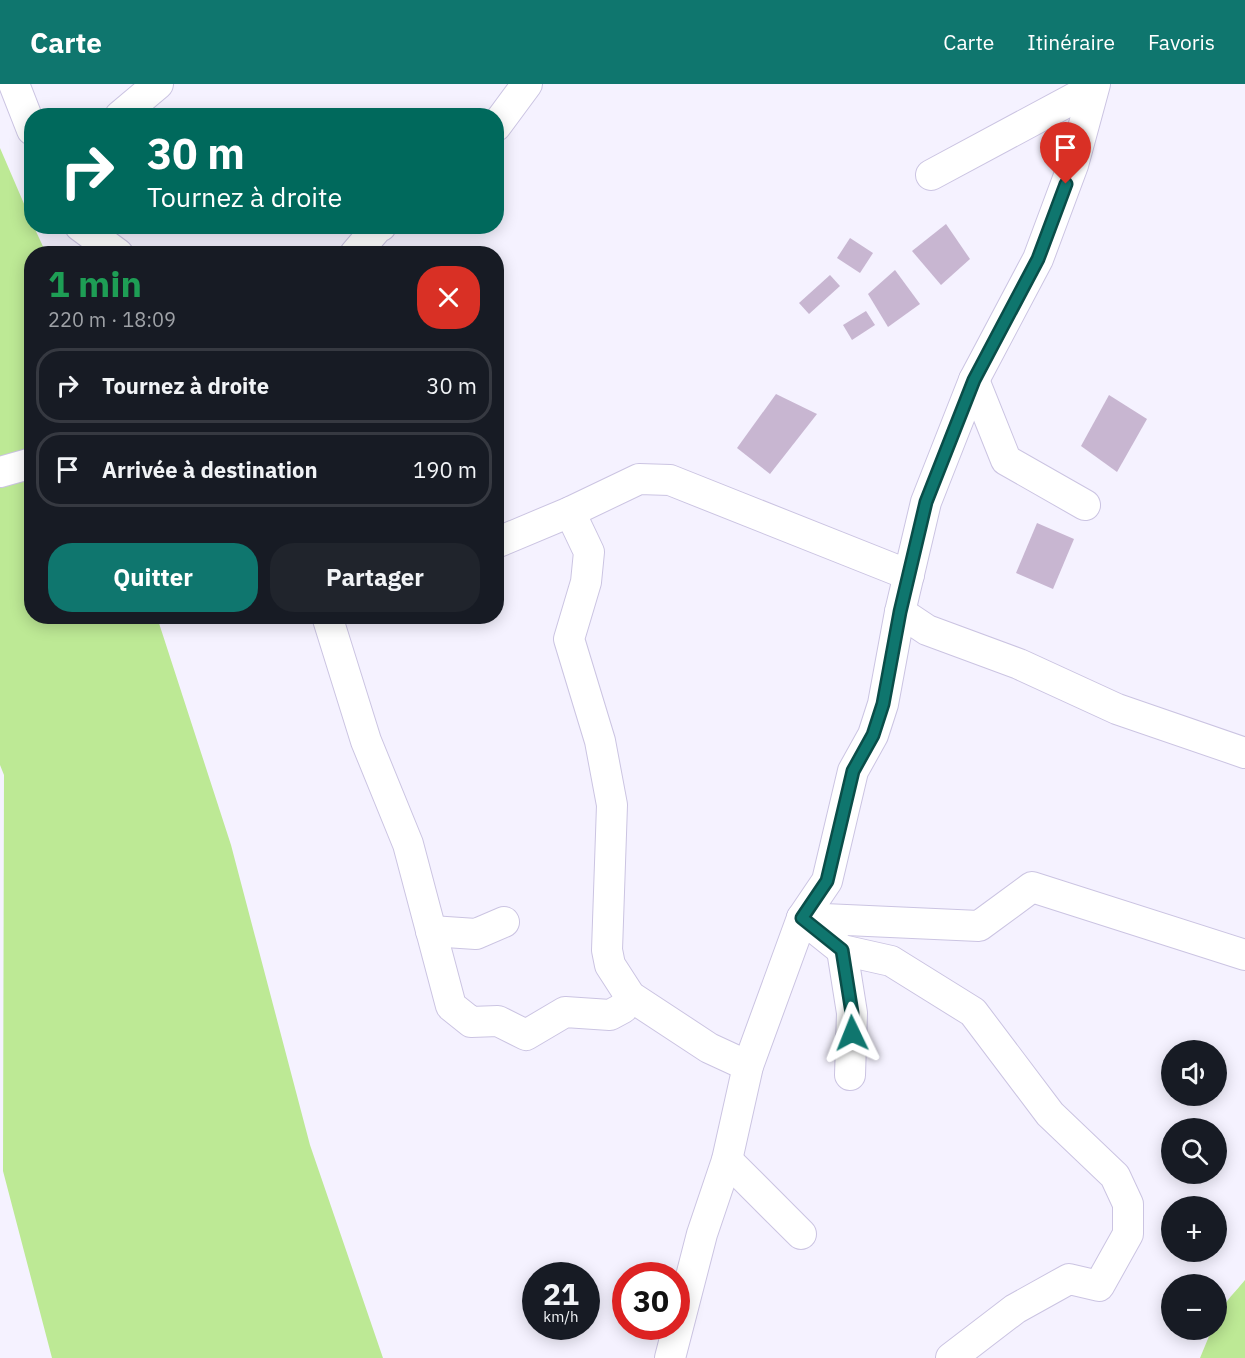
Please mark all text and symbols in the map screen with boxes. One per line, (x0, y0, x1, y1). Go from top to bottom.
text: Carte (30, 24, 102, 61)
text: Carte (943, 28, 994, 56)
text: Itinéraire (1027, 28, 1115, 56)
text: Favoris (1148, 28, 1215, 56)
pin (1040, 122, 1091, 184)
text: 30 m (147, 126, 245, 181)
icon: arrive (1049, 131, 1082, 164)
icon: right (48, 132, 126, 210)
text: Tournez à droite (147, 179, 342, 214)
text: 1 min (48, 260, 142, 307)
button: close (417, 266, 480, 329)
text: 220 m · 18:09 (48, 306, 176, 333)
icon: right (51, 369, 84, 402)
text: Tournez à droite (102, 371, 269, 400)
text: 30 m (426, 371, 477, 400)
icon: arrive (51, 453, 84, 486)
text: Arrivée à destination (102, 455, 318, 484)
text: 190 m (413, 455, 477, 484)
button: Quitter (48, 543, 258, 612)
button: Partager (270, 543, 480, 612)
position arrow (820, 1001, 884, 1065)
map controls (1161, 1040, 1227, 1340)
button: sound (1161, 1040, 1227, 1106)
button: search (1161, 1118, 1227, 1184)
button: + (1161, 1196, 1227, 1262)
speed limit sign: 30 (612, 1262, 690, 1340)
text: 21 (543, 1274, 579, 1313)
button: − (1161, 1274, 1227, 1340)
text: km/h (543, 1307, 579, 1326)

